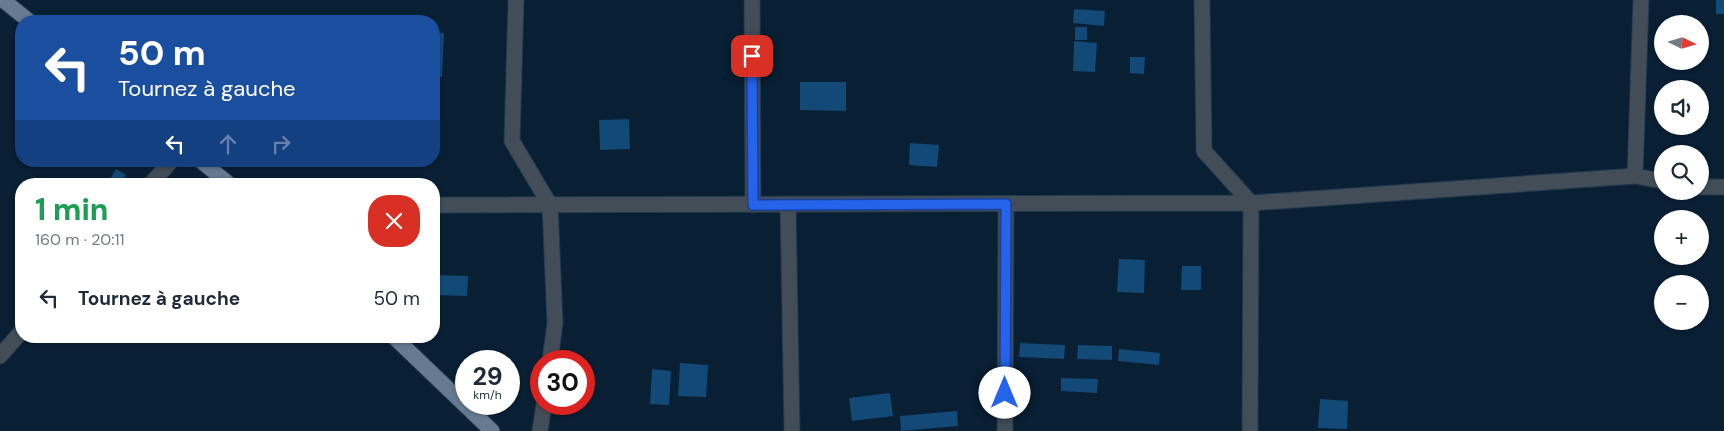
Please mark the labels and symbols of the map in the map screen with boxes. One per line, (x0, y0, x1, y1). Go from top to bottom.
north arrow (1654, 15, 1709, 70)
pin (731, 35, 773, 77)
speed limit sign: 30 (530, 350, 595, 415)
position arrow (978, 366, 1030, 418)

